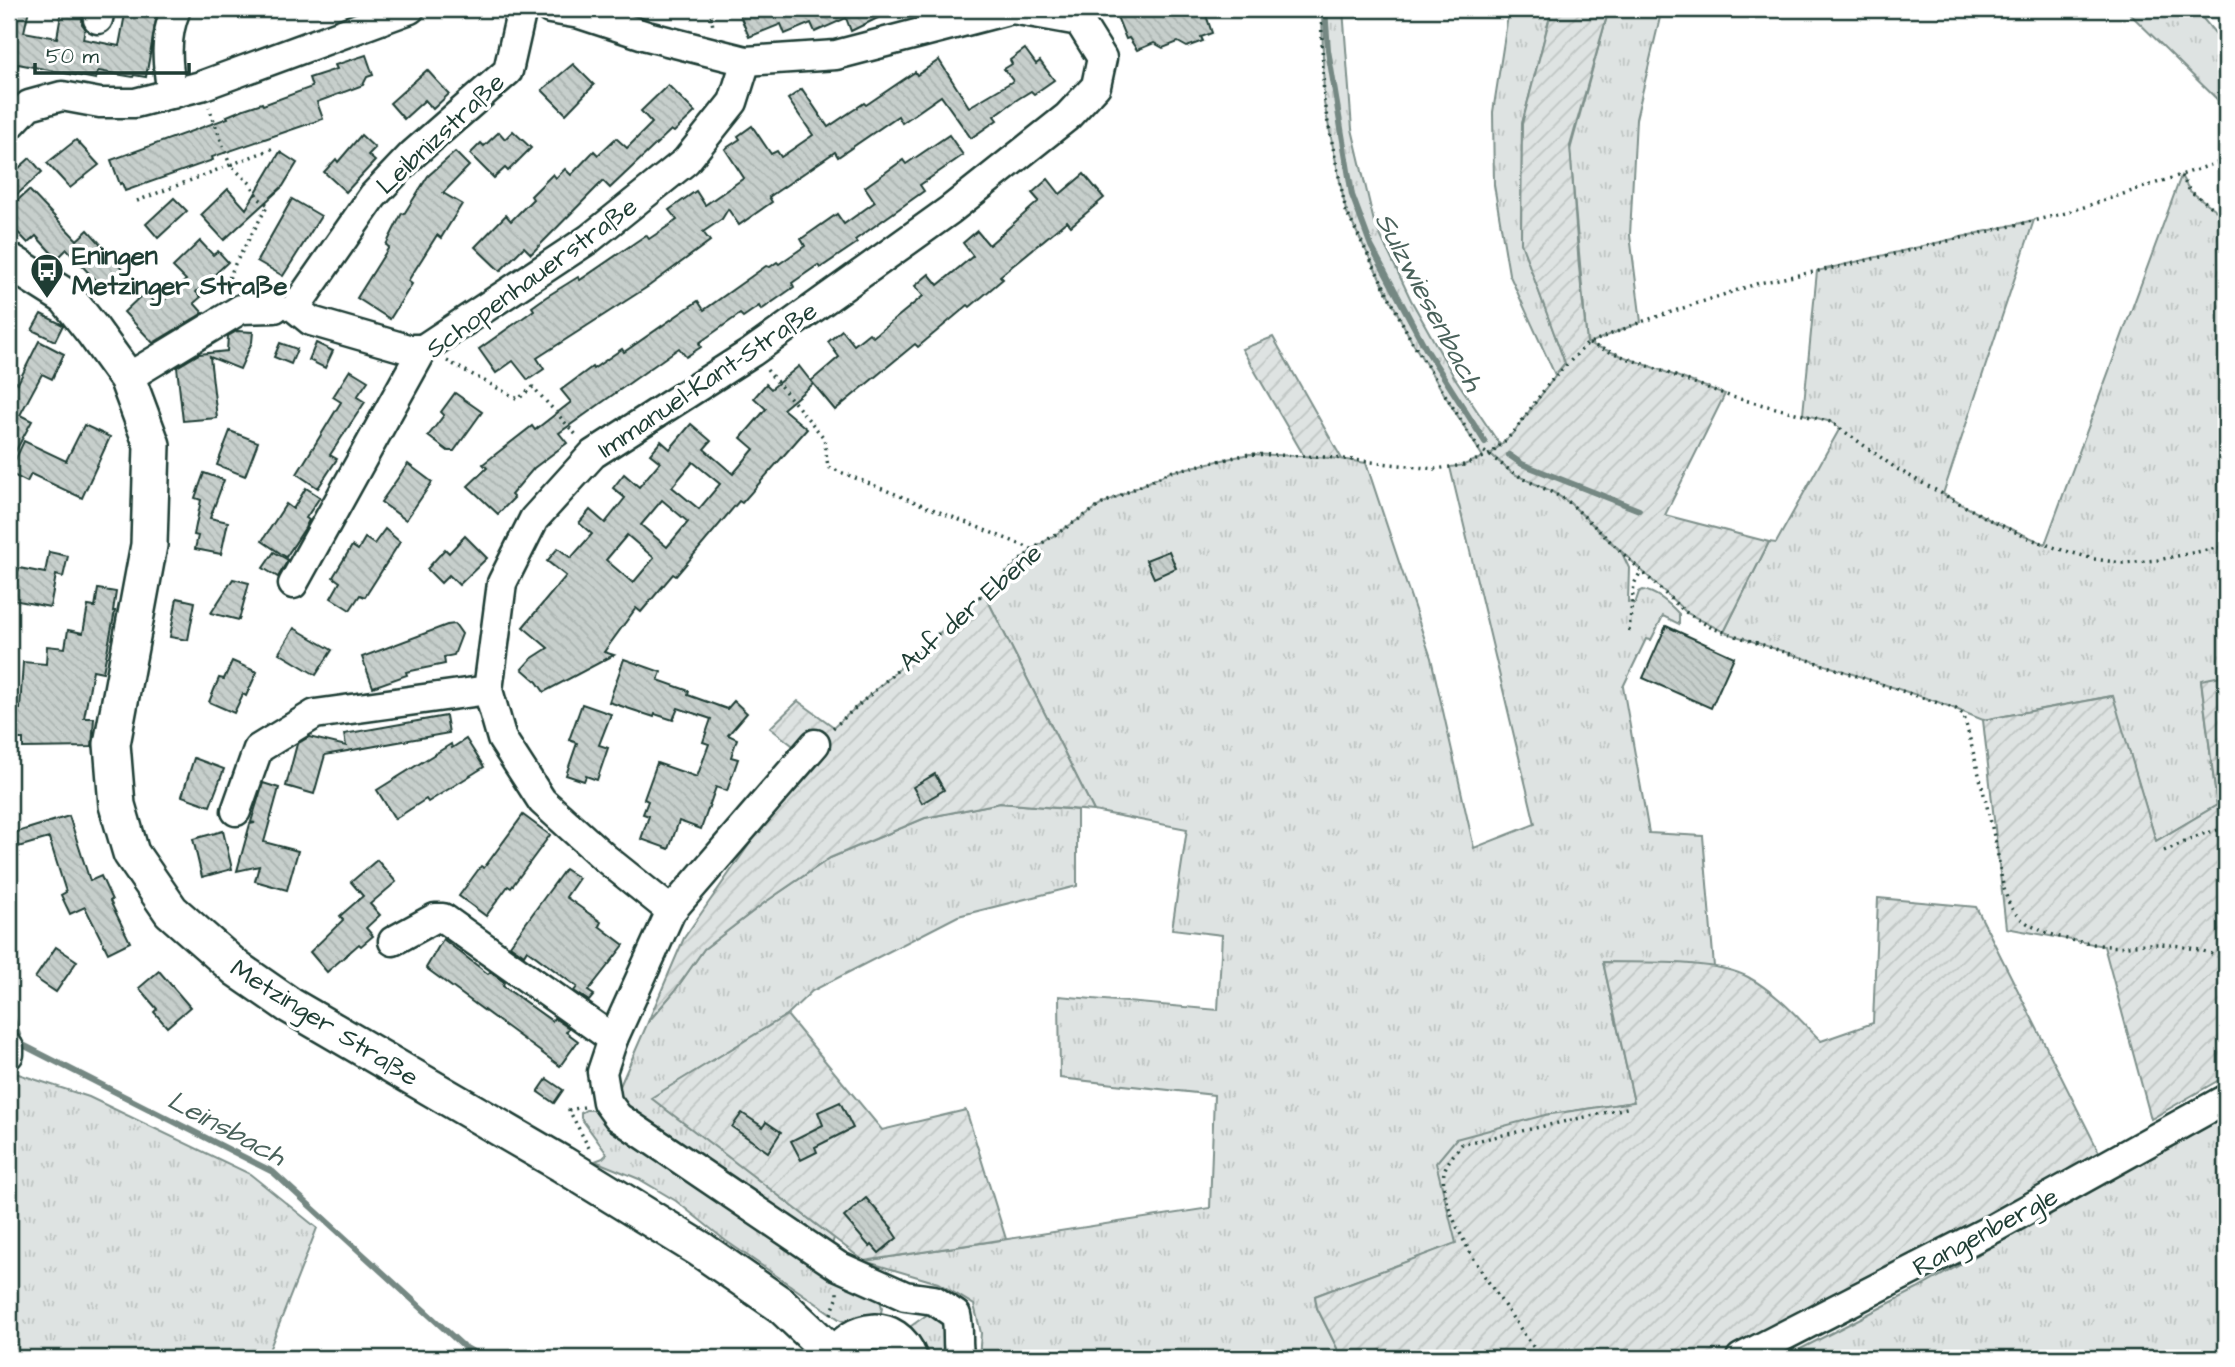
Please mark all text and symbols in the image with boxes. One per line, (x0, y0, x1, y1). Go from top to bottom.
scale bar (35, 32, 189, 76)
text: 50 m (46, 42, 100, 71)
street label: Leibnizstraße (368, 65, 513, 203)
street label: Schopenhauerstraße (418, 189, 645, 367)
water label: Sulzwiesenbach (1365, 205, 1493, 399)
place label: Eningen Metzinger Straße (72, 238, 287, 307)
bus stop icon: Eningen Metzinger Straße (28, 251, 66, 300)
street label: Immanuel-Kant-Straße (591, 293, 825, 467)
street label: Auf der Ebene (891, 535, 1050, 680)
street label: Metzinger Straße (223, 950, 425, 1097)
water label: Leinsbach (160, 1081, 293, 1176)
street label: Rangenbergle (1906, 1178, 2065, 1287)

